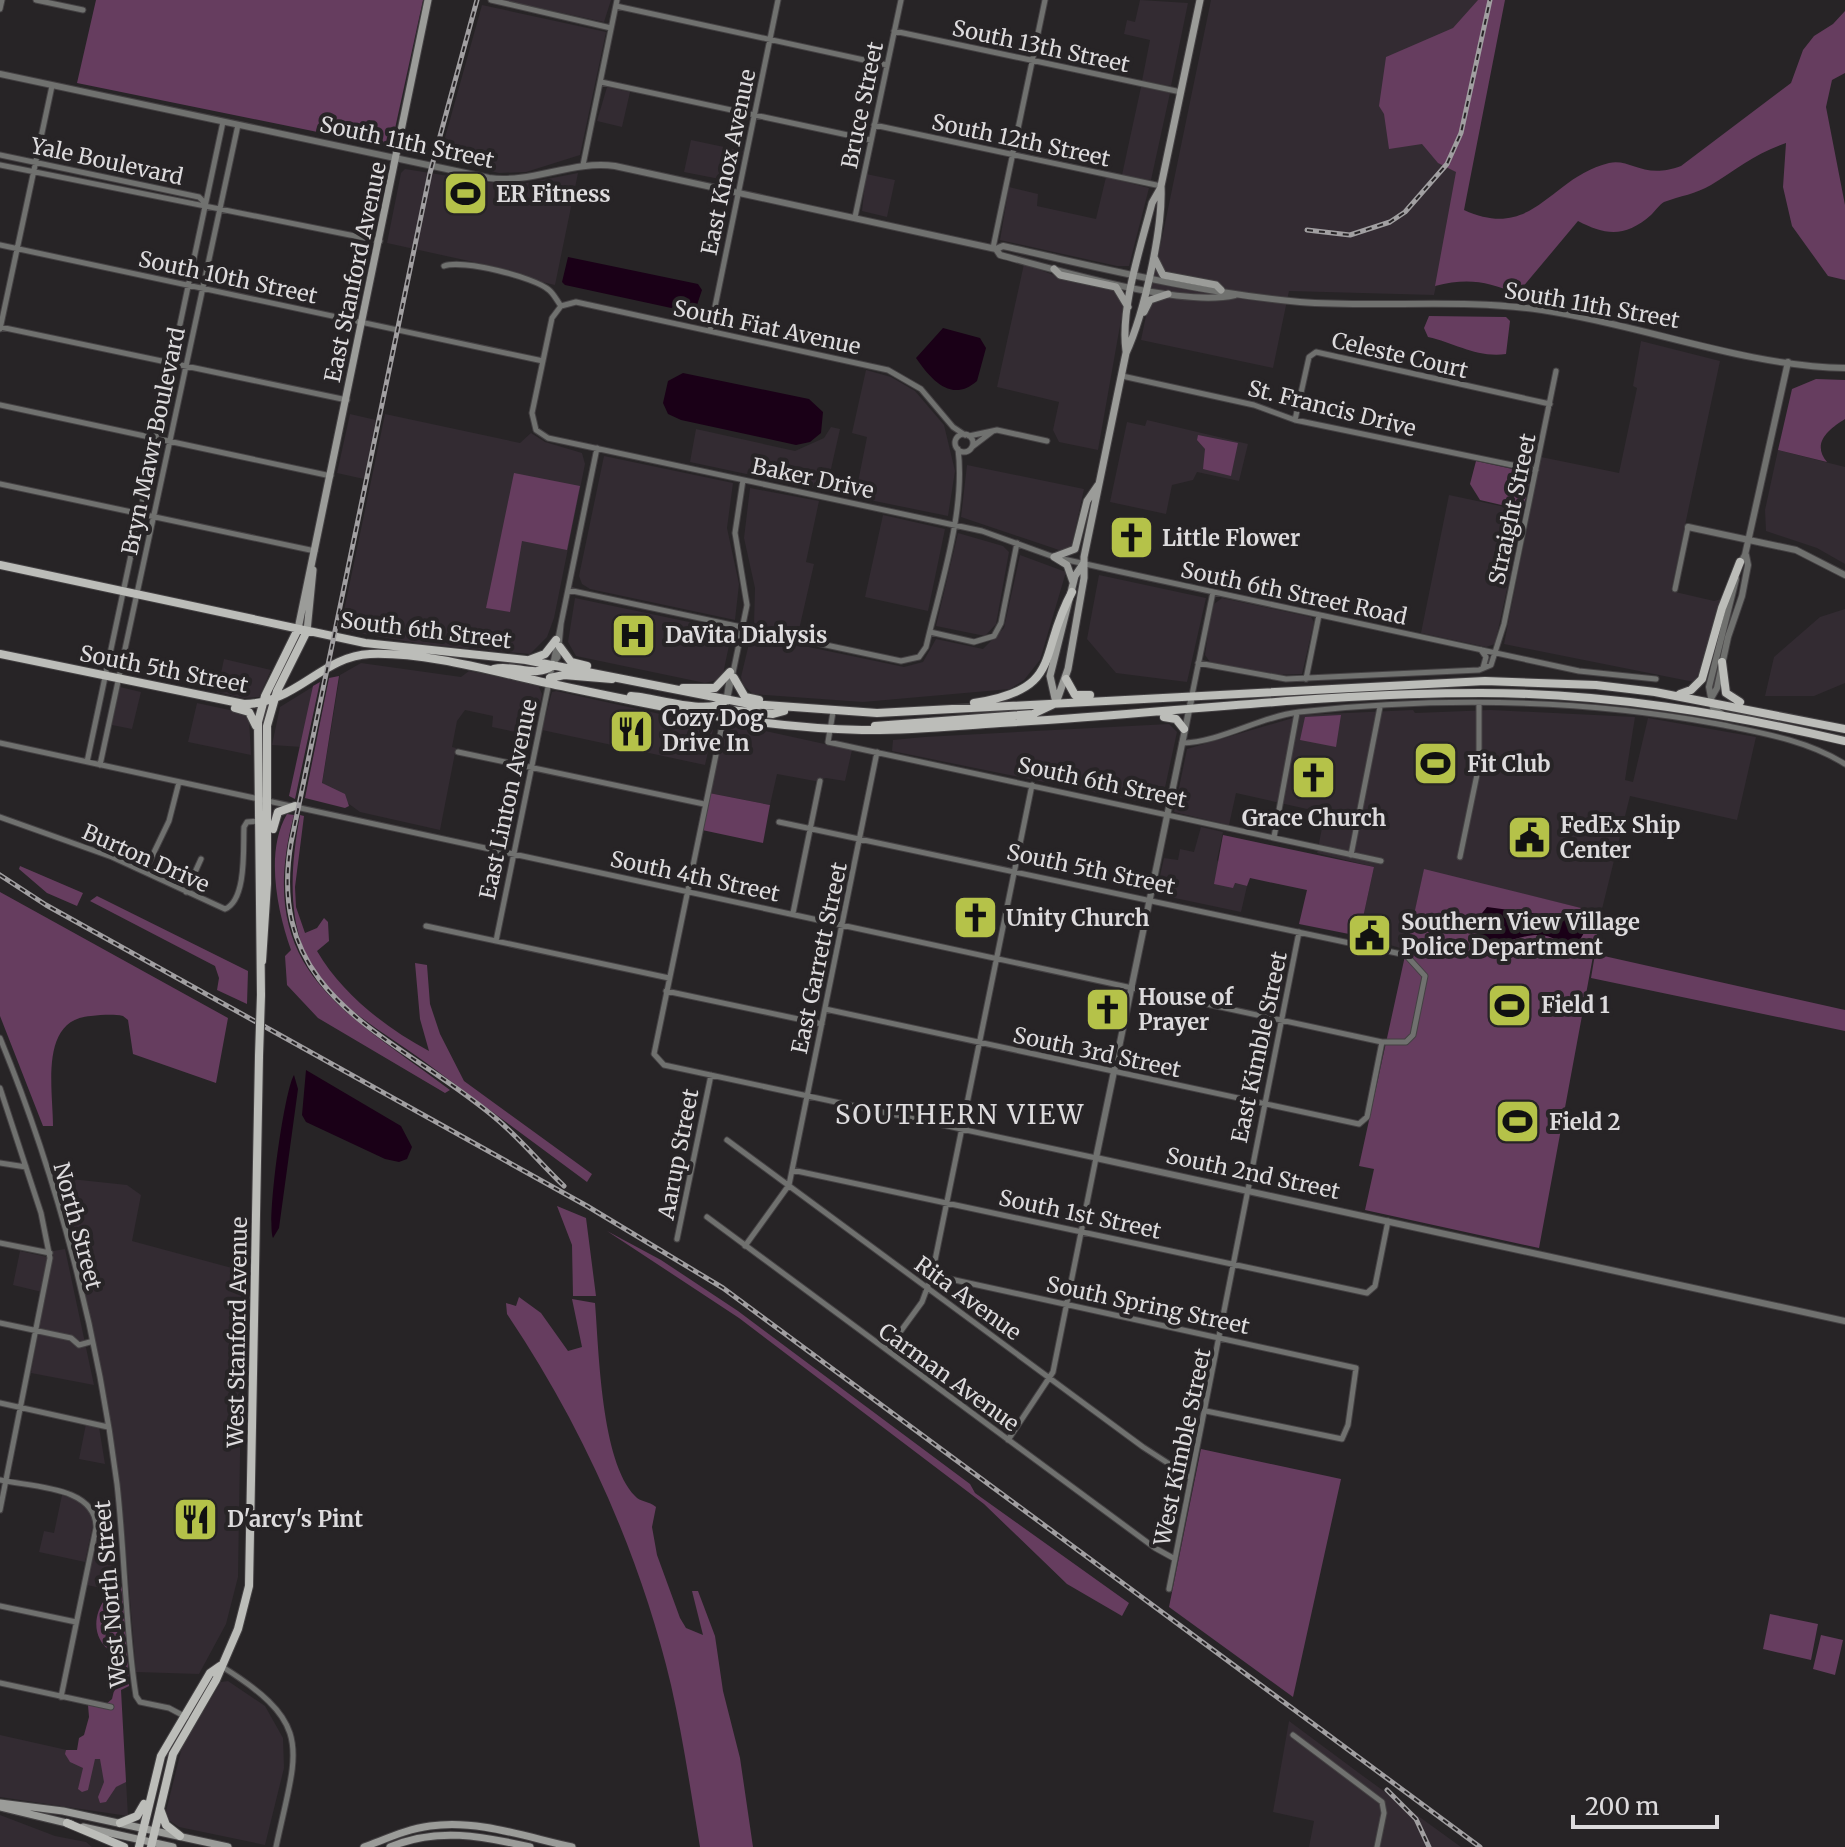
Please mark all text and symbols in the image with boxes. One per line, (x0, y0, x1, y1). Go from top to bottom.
street label: South 13th Street (950, 14, 1133, 79)
street label: Bruce Street (835, 39, 889, 171)
street label: East Knox Avenue (695, 66, 761, 258)
street label: South 12th Street (929, 107, 1113, 173)
street label: South 11th Street (317, 110, 497, 174)
street label: Yale Boulevard (27, 131, 186, 191)
street label: East Stanford Avenue (318, 159, 392, 385)
sports icon: ER Fitness (441, 170, 489, 218)
place label: ER Fitness (496, 180, 611, 208)
street label: South 10th Street (136, 244, 320, 310)
street label: South 11th Street (1502, 276, 1682, 334)
street label: South Fiat Avenue (671, 293, 863, 361)
street label: Bryn Mawr Boulevard (115, 325, 191, 557)
street label: Celeste Court (1329, 326, 1471, 384)
street label: St. Francis Drive (1245, 374, 1419, 442)
street label: Straight Street (1482, 430, 1542, 587)
street label: Baker Drive (749, 451, 877, 505)
church icon: Little Flower (1107, 514, 1155, 562)
place label: Little Flower (1162, 524, 1300, 552)
street label: South 6th Street Road (1178, 555, 1410, 631)
street label: South 6th Street (339, 606, 514, 654)
hospital icon: DaVita Dialysis (610, 611, 658, 659)
place label: DaVita Dialysis (665, 621, 827, 649)
street label: South 5th Street (77, 639, 251, 699)
street label: East Linton Avenue (473, 696, 543, 902)
place label: Cozy Dog Drive In (662, 704, 764, 757)
restaurant icon: Cozy Dog Drive In (607, 707, 655, 755)
sports icon: Fit Club (1412, 740, 1460, 788)
street label: South 6th Street (1015, 750, 1190, 814)
place label: Fit Club (1467, 750, 1551, 778)
church icon: Grace Church (1290, 753, 1338, 801)
place label: Grace Church (1242, 804, 1387, 832)
place label: FedEx Ship Center (1560, 811, 1681, 864)
public building icon: FedEx Ship Center (1505, 814, 1553, 862)
street label: Burton Drive (78, 818, 214, 898)
street label: South 5th Street (1004, 838, 1178, 901)
street label: South 4th Street (608, 844, 783, 908)
street label: East Garrett Street (785, 859, 853, 1056)
church icon: Unity Church (951, 894, 999, 942)
place label: Unity Church (1006, 904, 1150, 932)
place label: Southern View Village Police Department (1401, 908, 1640, 961)
public building icon: Southern View Village Police Department (1346, 911, 1394, 959)
street label: East Kimble Street (1225, 948, 1293, 1145)
sports icon: Field 1 (1486, 981, 1534, 1029)
place label: House of Prayer (1138, 983, 1234, 1036)
church icon: House of Prayer (1083, 986, 1131, 1034)
place label: Field 1 (1541, 991, 1610, 1019)
street label: South 3rd Street (1011, 1021, 1184, 1084)
street label: Aarup Street (651, 1086, 704, 1223)
district label: SOUTHERN VIEW (835, 1098, 1085, 1131)
sports icon: Field 2 (1494, 1098, 1542, 1146)
place label: Field 2 (1549, 1108, 1621, 1136)
street label: South 2nd Street (1164, 1141, 1343, 1205)
street label: North Street (48, 1159, 109, 1293)
street label: South 1st Street (996, 1183, 1164, 1245)
street label: West Stanford Avenue (221, 1216, 253, 1449)
street label: Rita Avenue (909, 1250, 1027, 1346)
street label: South Spring Street (1044, 1270, 1253, 1340)
street label: Carman Avenue (873, 1317, 1025, 1437)
street label: West Kimble Street (1147, 1345, 1217, 1549)
restaurant icon: D'arcy's Pint (172, 1495, 220, 1543)
street label: West North Street (88, 1499, 132, 1690)
place label: D'arcy's Pint (227, 1505, 363, 1533)
scale bar (1573, 1779, 1717, 1829)
text: 200 m (1585, 1791, 1660, 1822)

